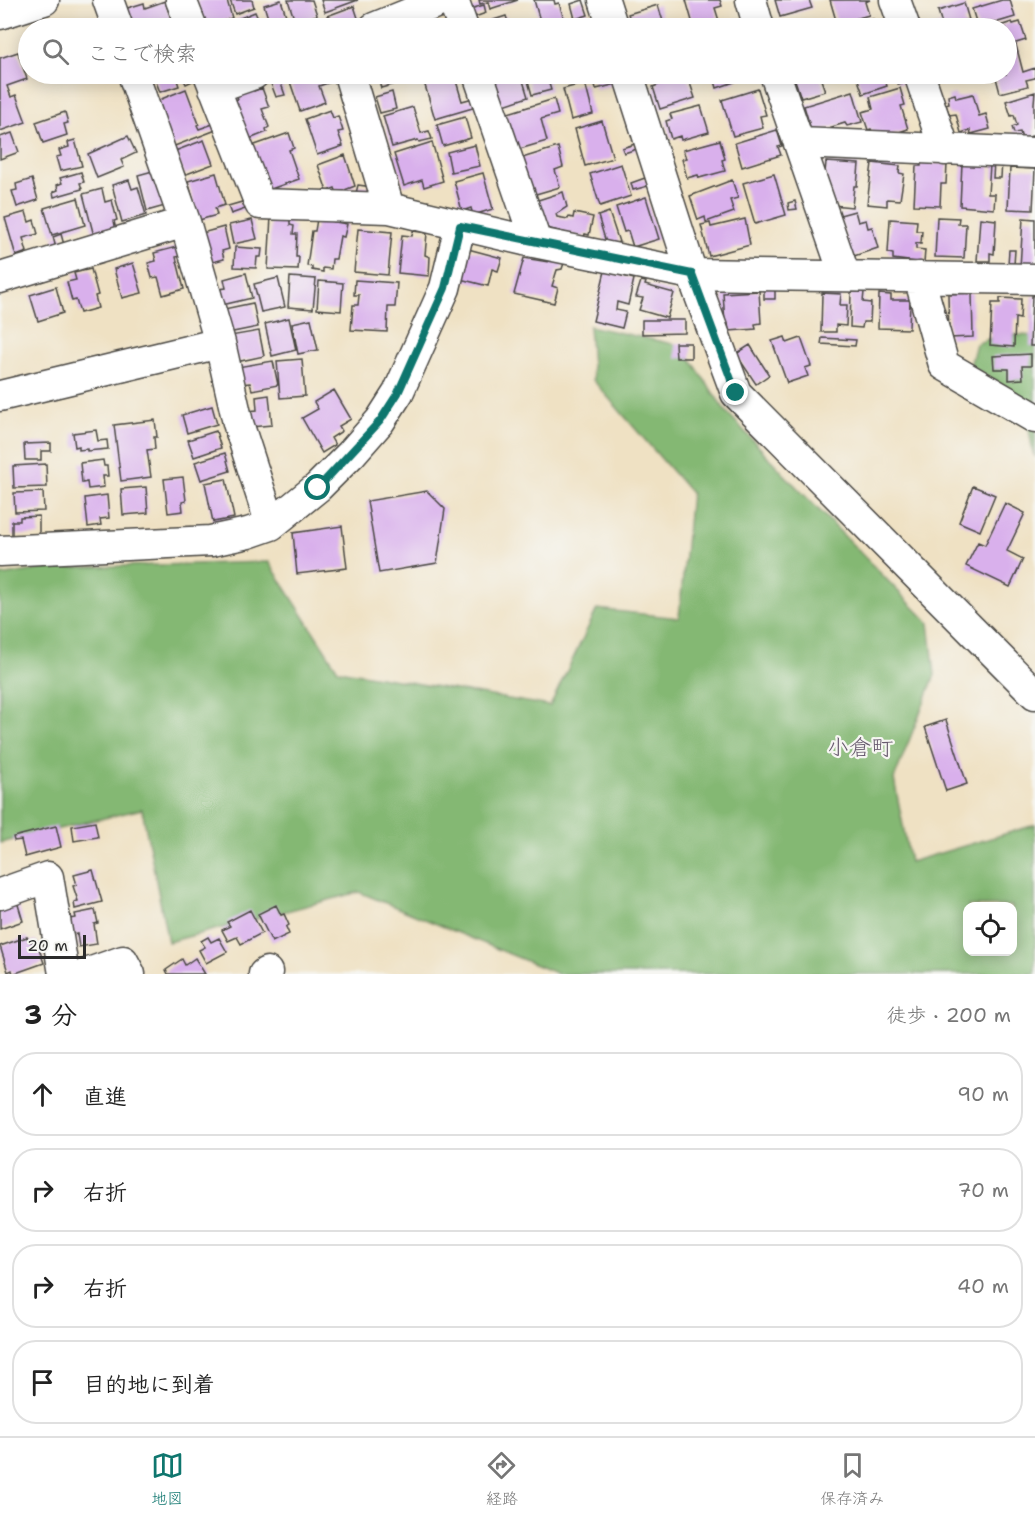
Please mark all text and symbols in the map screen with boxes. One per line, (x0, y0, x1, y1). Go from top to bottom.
search box (18, 18, 1017, 84)
icon: search (39, 35, 72, 68)
text: ここで検索 (87, 39, 197, 68)
route end (722, 379, 748, 405)
route start (304, 474, 330, 500)
district label: 小倉町 (827, 733, 893, 762)
map controls (963, 902, 1017, 956)
button: locate (963, 902, 1017, 956)
scale bar (18, 932, 86, 960)
text: 20 m (27, 935, 68, 956)
text: 3 分 (24, 997, 77, 1032)
text: 徒歩 · 200 m (886, 1002, 1011, 1028)
icon: ahead (26, 1078, 59, 1111)
text: 90 m (957, 1081, 1009, 1107)
text: 直進 (83, 1082, 127, 1111)
icon: right (26, 1174, 59, 1207)
text: 70 m (957, 1177, 1009, 1203)
text: 右折 (83, 1178, 127, 1207)
icon: right (26, 1270, 59, 1303)
text: 40 m (957, 1273, 1009, 1299)
text: 右折 (83, 1274, 127, 1303)
icon: arrive (26, 1366, 59, 1399)
text: 目的地に到着 (83, 1370, 215, 1399)
tab: 地図 (151, 1449, 184, 1509)
tab: 経路 (485, 1449, 518, 1509)
tab: 保存済み (820, 1449, 884, 1509)

